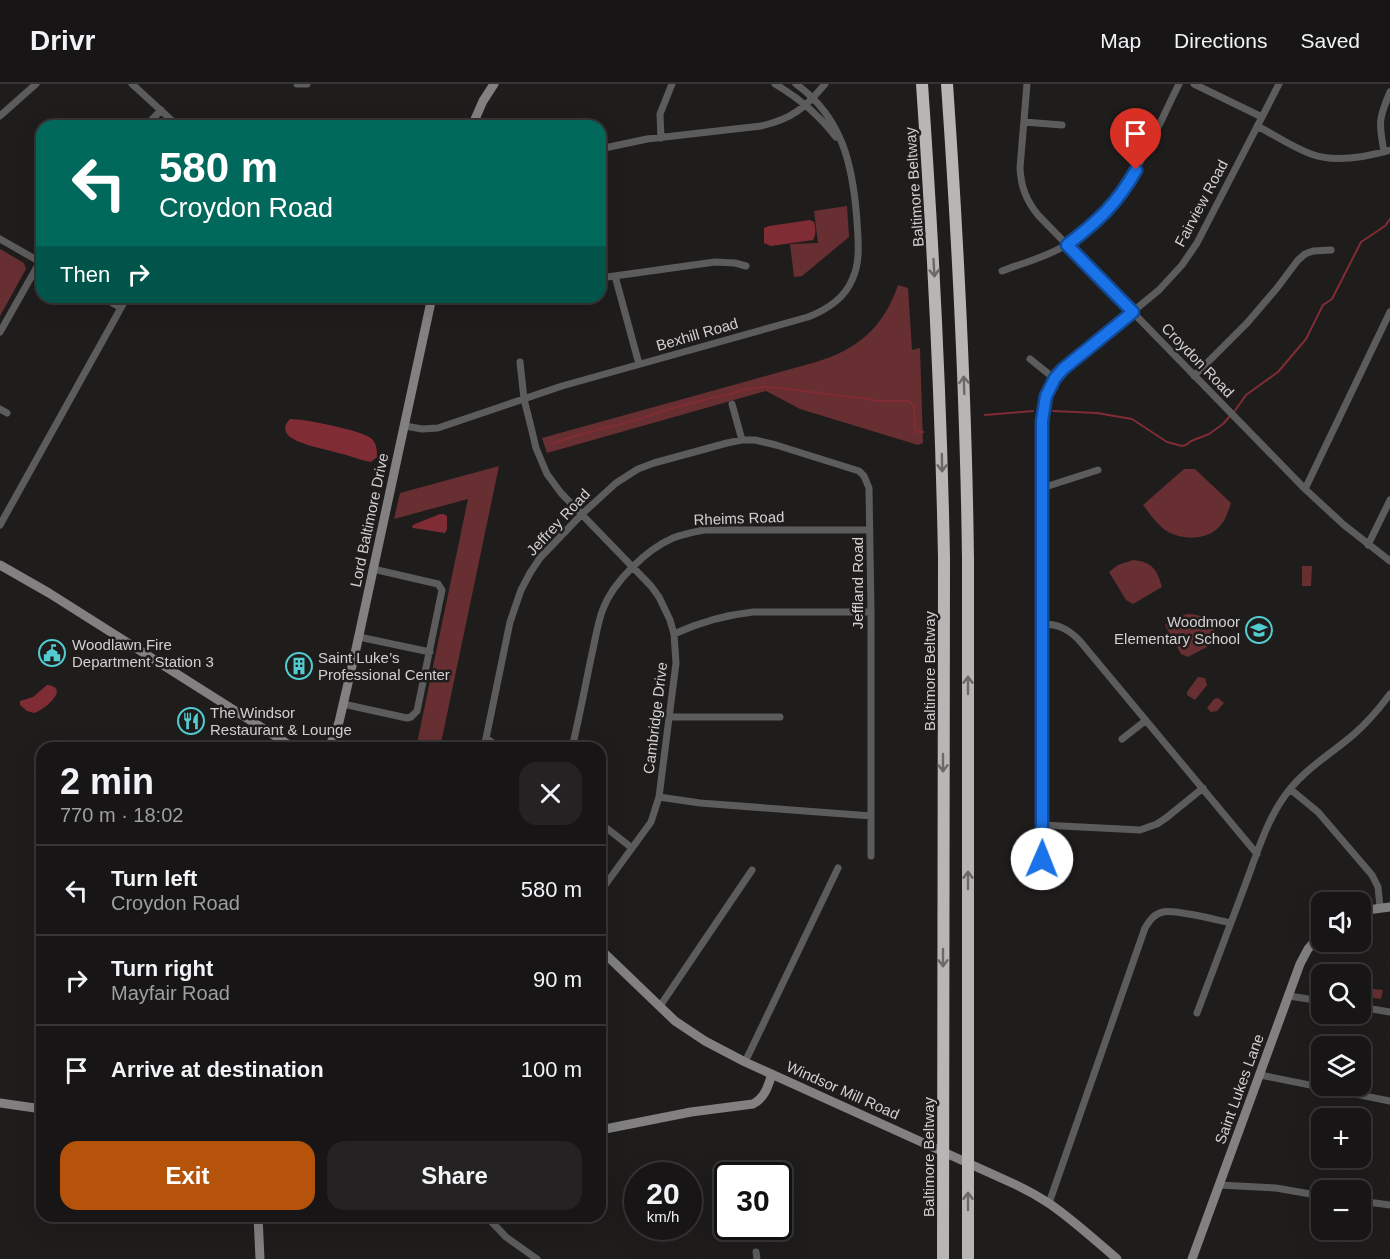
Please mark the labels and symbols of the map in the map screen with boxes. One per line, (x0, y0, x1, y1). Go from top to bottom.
pin (1110, 108, 1161, 170)
street label: Baltimore Beltway (901, 126, 927, 247)
street label: Fairview Road (1171, 157, 1231, 249)
one-way arrow (929, 258, 940, 278)
street label: Bexhill Road (654, 314, 740, 354)
street label: Croydon Road (1158, 319, 1238, 401)
one-way arrow (958, 375, 969, 395)
street label: Lord Baltimore Drive (346, 451, 392, 589)
one-way arrow (936, 452, 948, 472)
street label: Jeffrey Road (523, 485, 593, 559)
street label: Rheims Road (693, 508, 785, 528)
street label: Jeffland Road (849, 537, 866, 629)
street label: Baltimore Beltway (921, 610, 938, 731)
place label: Woodmoor Elementary School (1114, 613, 1240, 647)
school or university icon: Woodmoor Elementary School (1244, 615, 1274, 645)
place label: Woodlawn Fire Department Station 3 (72, 636, 214, 670)
public building icon: Woodlawn Fire Department Station 3 (37, 638, 67, 668)
place label: Saint Luke’s Professional Center (318, 649, 450, 683)
building icon: Saint Luke’s Professional Center (284, 651, 314, 681)
street label: Cambridge Drive (640, 661, 670, 775)
one-way arrow (962, 675, 974, 695)
place label: The Windsor Restaurant & Lounge (210, 704, 352, 738)
restaurant icon: The Windsor Restaurant & Lounge (176, 706, 206, 736)
one-way arrow (937, 752, 949, 772)
position arrow (1010, 827, 1074, 891)
one-way arrow (962, 870, 974, 890)
one-way arrow (937, 947, 949, 967)
street label: Saint Lukes Lane (1211, 1032, 1267, 1146)
street label: Windsor Mill Road (784, 1057, 902, 1123)
street label: Baltimore Beltway (920, 1096, 937, 1217)
speed limit sign: 30 (714, 1162, 792, 1240)
one-way arrow (962, 1191, 974, 1211)

